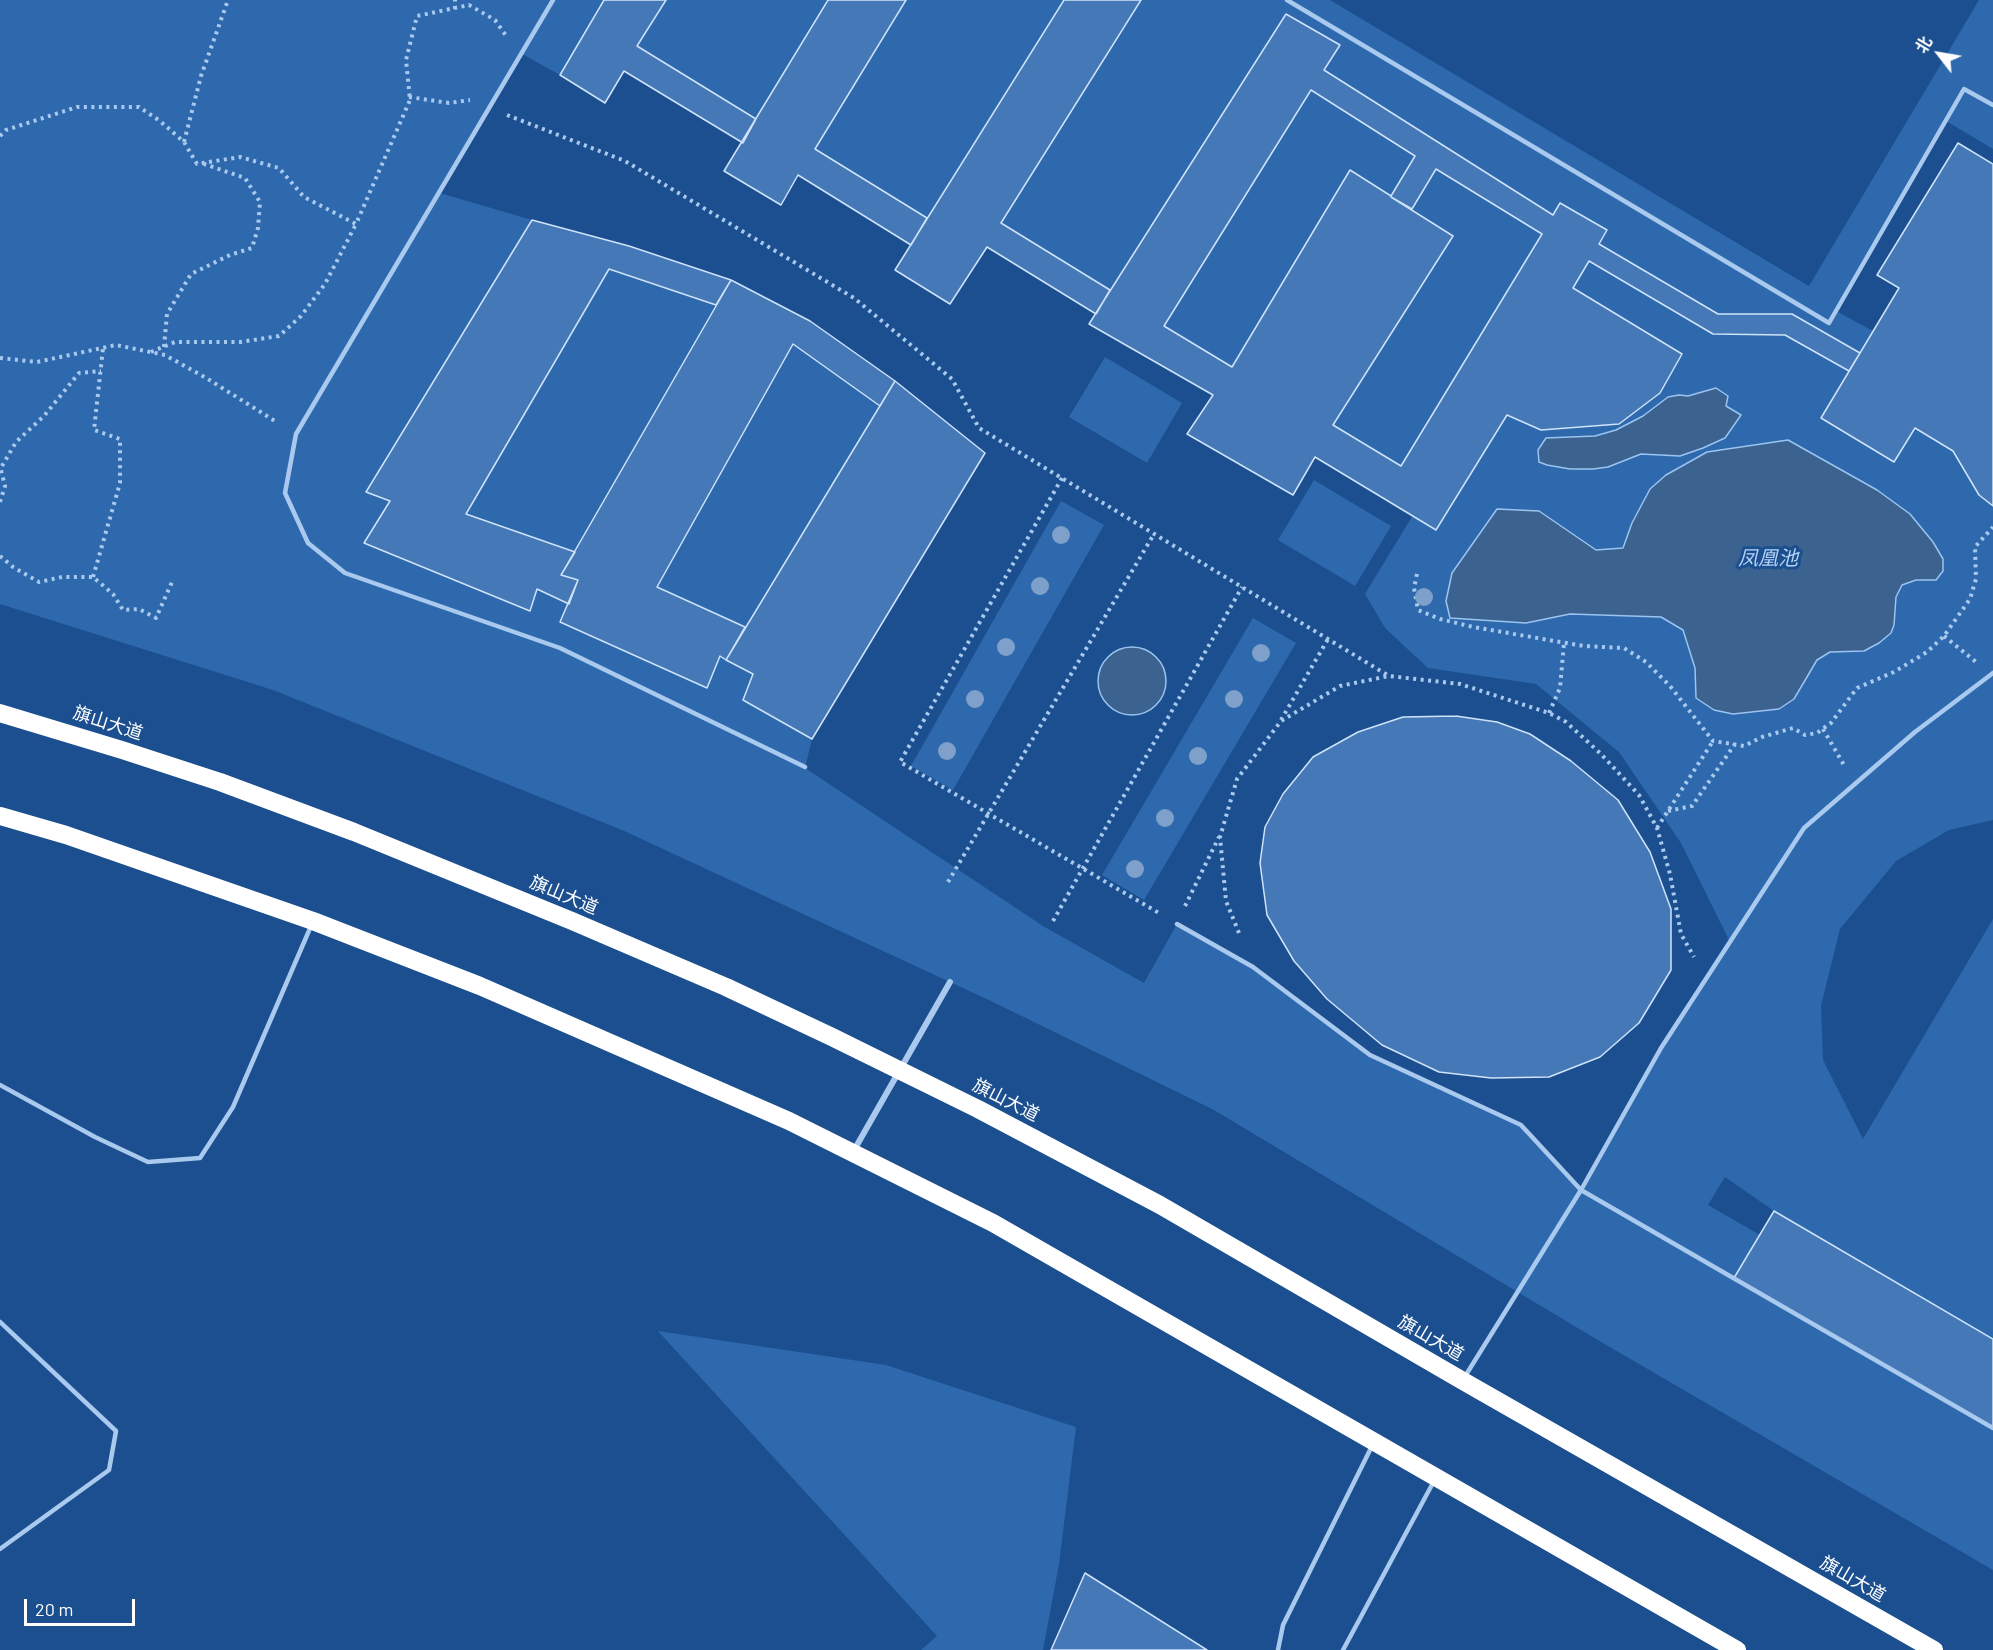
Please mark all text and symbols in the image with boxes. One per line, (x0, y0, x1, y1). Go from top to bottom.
north arrow (1909, 24, 1969, 84)
text: 北 (1911, 33, 1935, 56)
water label: 凤凰池 (1738, 546, 1798, 570)
street label: 旗山大道 (70, 702, 146, 744)
street label: 旗山大道 (527, 871, 601, 919)
street label: 旗山大道 (969, 1074, 1043, 1126)
street label: 旗山大道 (1394, 1311, 1468, 1365)
street label: 旗山大道 (1816, 1552, 1890, 1606)
scale bar (27, 1587, 138, 1625)
text: 20 m (35, 1598, 73, 1620)

